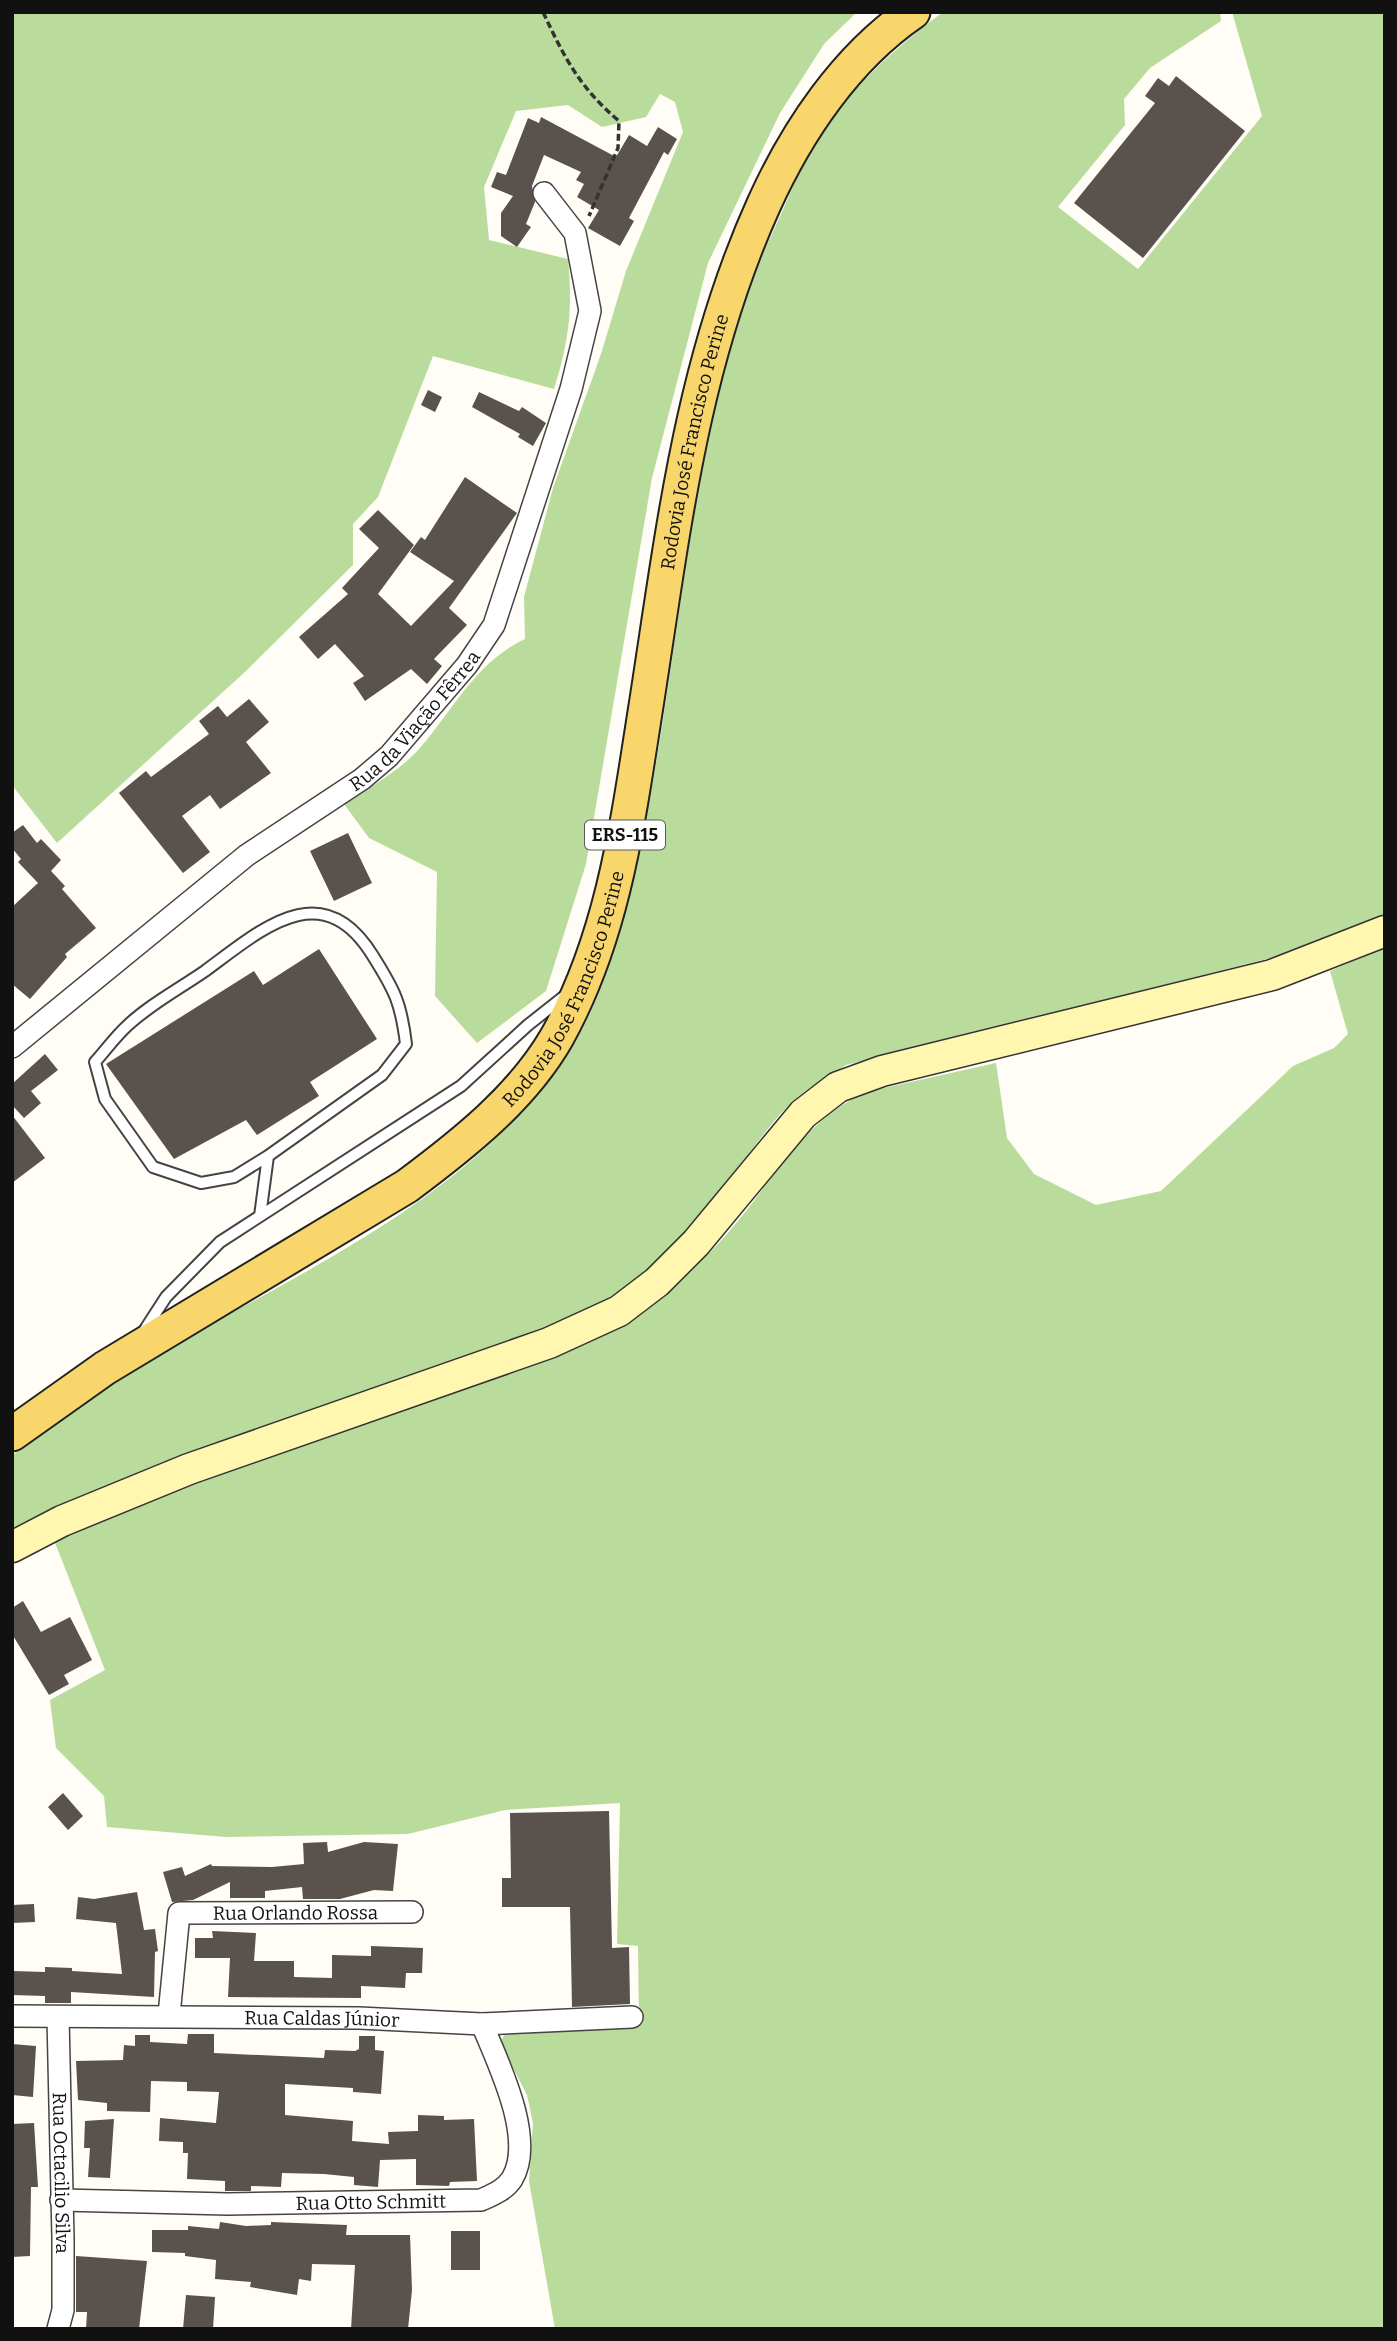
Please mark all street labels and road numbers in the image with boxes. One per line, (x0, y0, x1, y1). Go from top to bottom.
street label: Rodovia José Francisco Perine (655, 311, 733, 571)
street label: Rua da Viação Fêrrea (345, 646, 485, 796)
road number: ERS-115 (585, 820, 665, 850)
street label: Rodovia José Francisco Perine (497, 868, 628, 1111)
street label: Rua Orlando Rossa (213, 1901, 379, 1924)
street label: Rua Caldas Júnior (244, 2006, 401, 2031)
street label: Rua Octacilio Silva (48, 2092, 75, 2254)
street label: Rua Otto Schmitt (296, 2189, 446, 2214)

